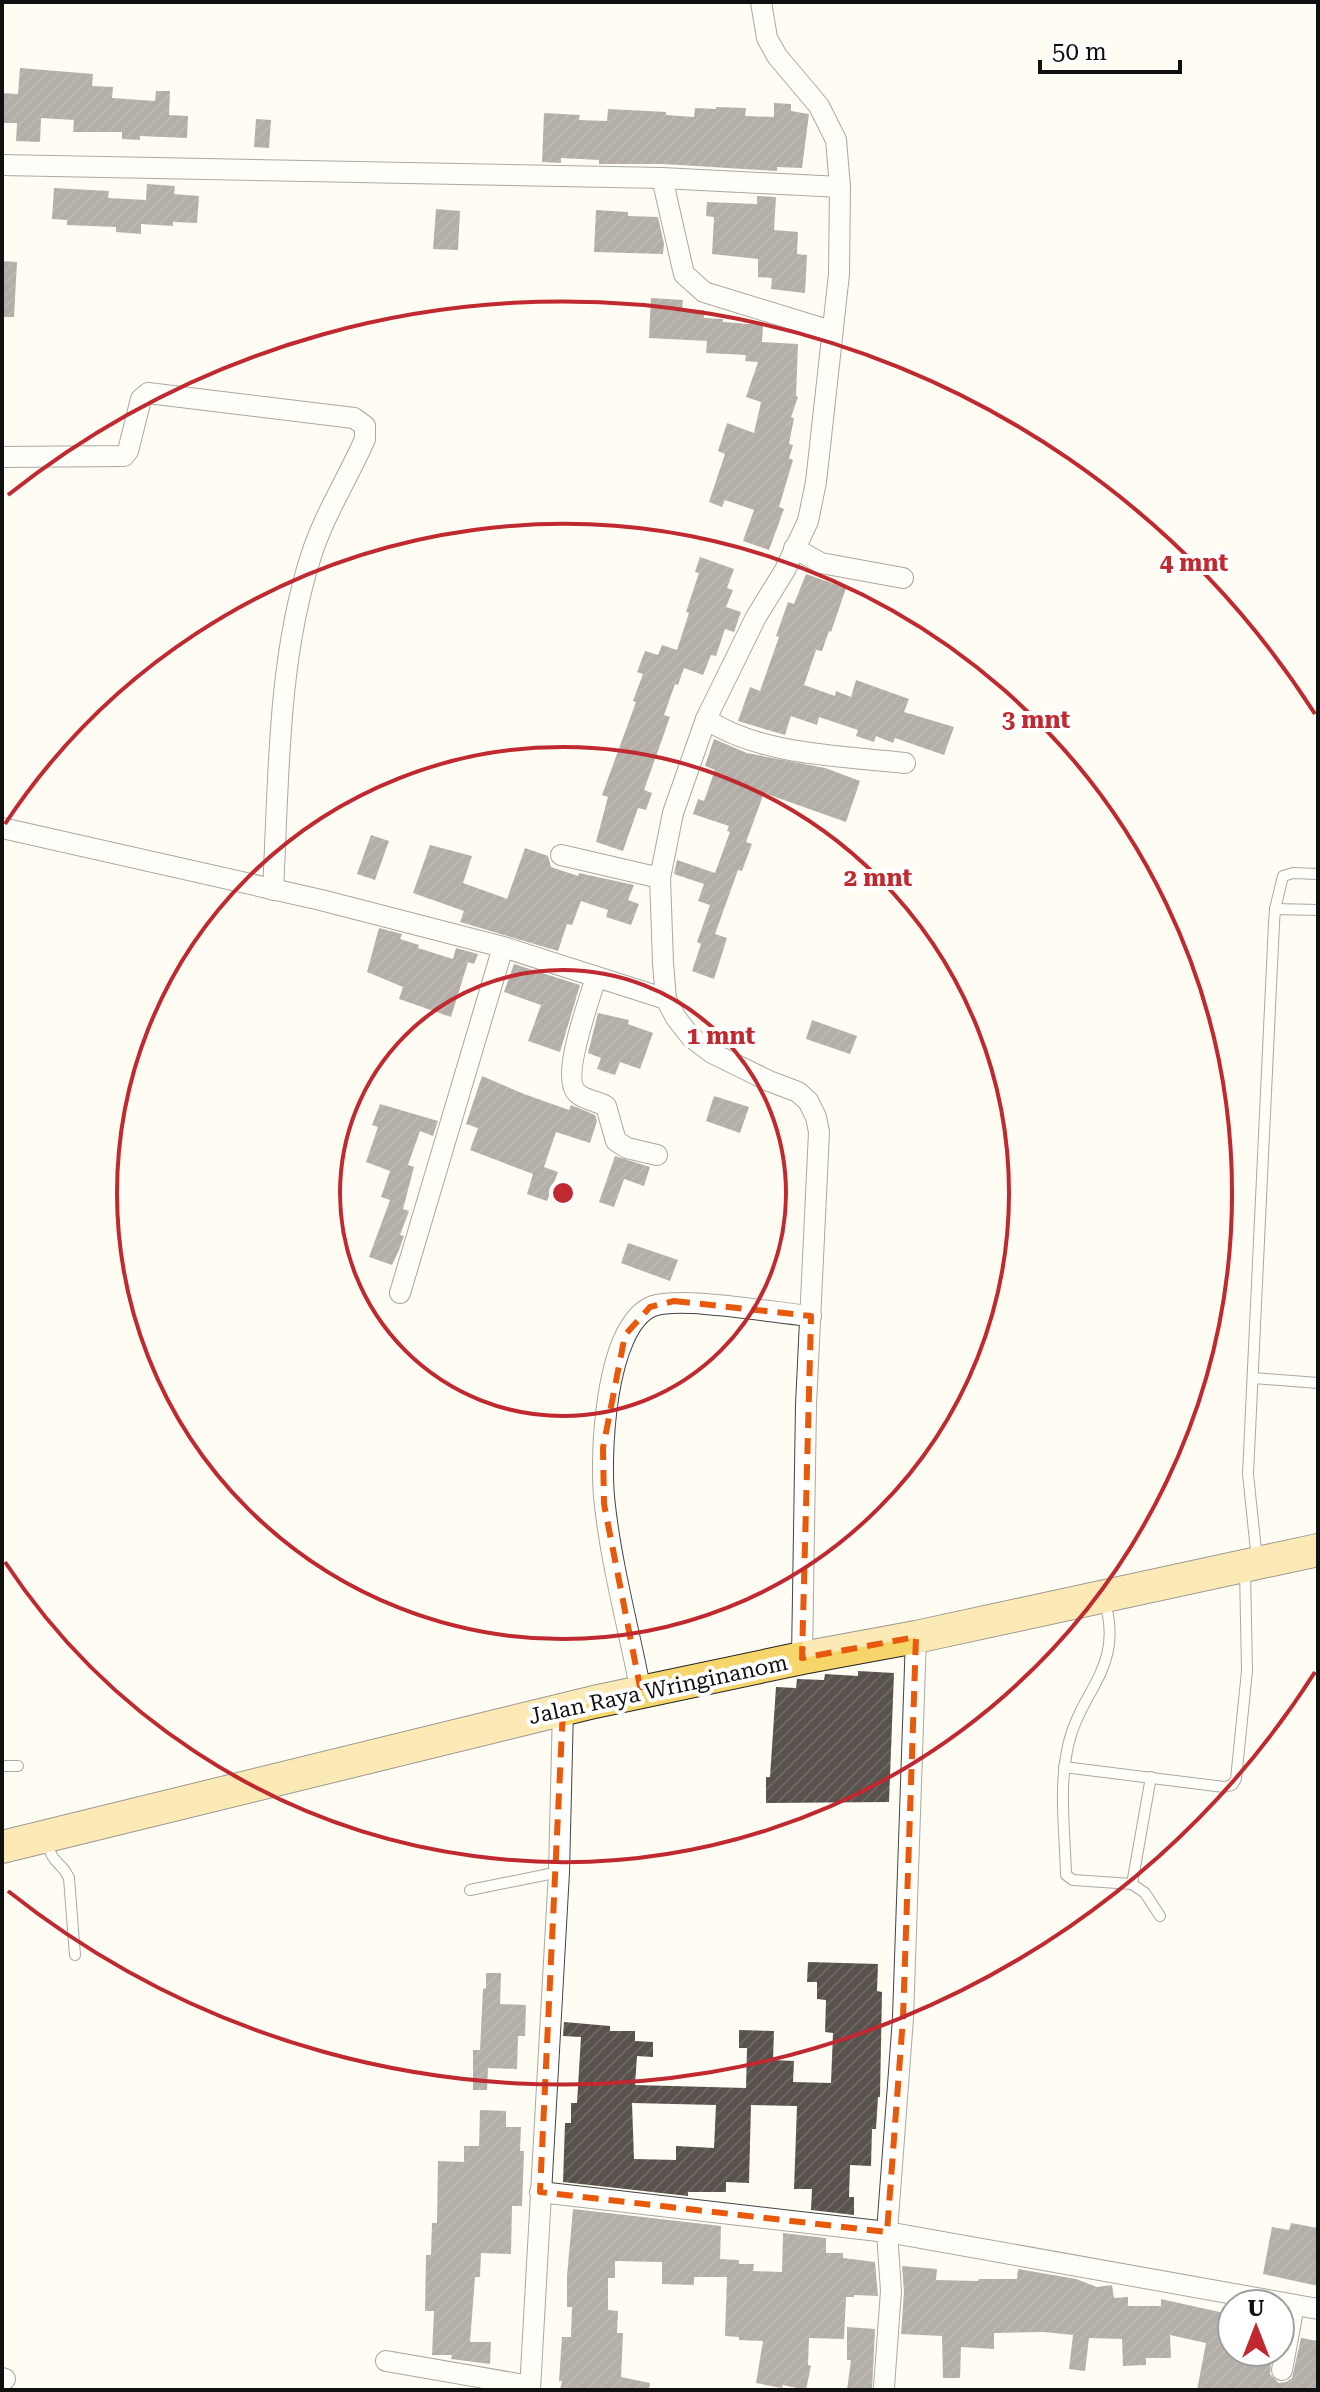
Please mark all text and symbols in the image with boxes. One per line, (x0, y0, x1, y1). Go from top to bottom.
scale bar (1040, 24, 1180, 74)
text: 50 m (1052, 38, 1107, 66)
text: 4 mnt (1160, 549, 1229, 577)
text: 3 mnt (1002, 706, 1071, 734)
text: 2 mnt (844, 864, 913, 892)
text: 1 mnt (687, 1022, 756, 1050)
centre of rings (549, 1179, 577, 1207)
street label: Jalan Raya Wringinanom (526, 1650, 790, 1729)
north arrow (1216, 2288, 1296, 2368)
text: U (1248, 2296, 1265, 2321)

